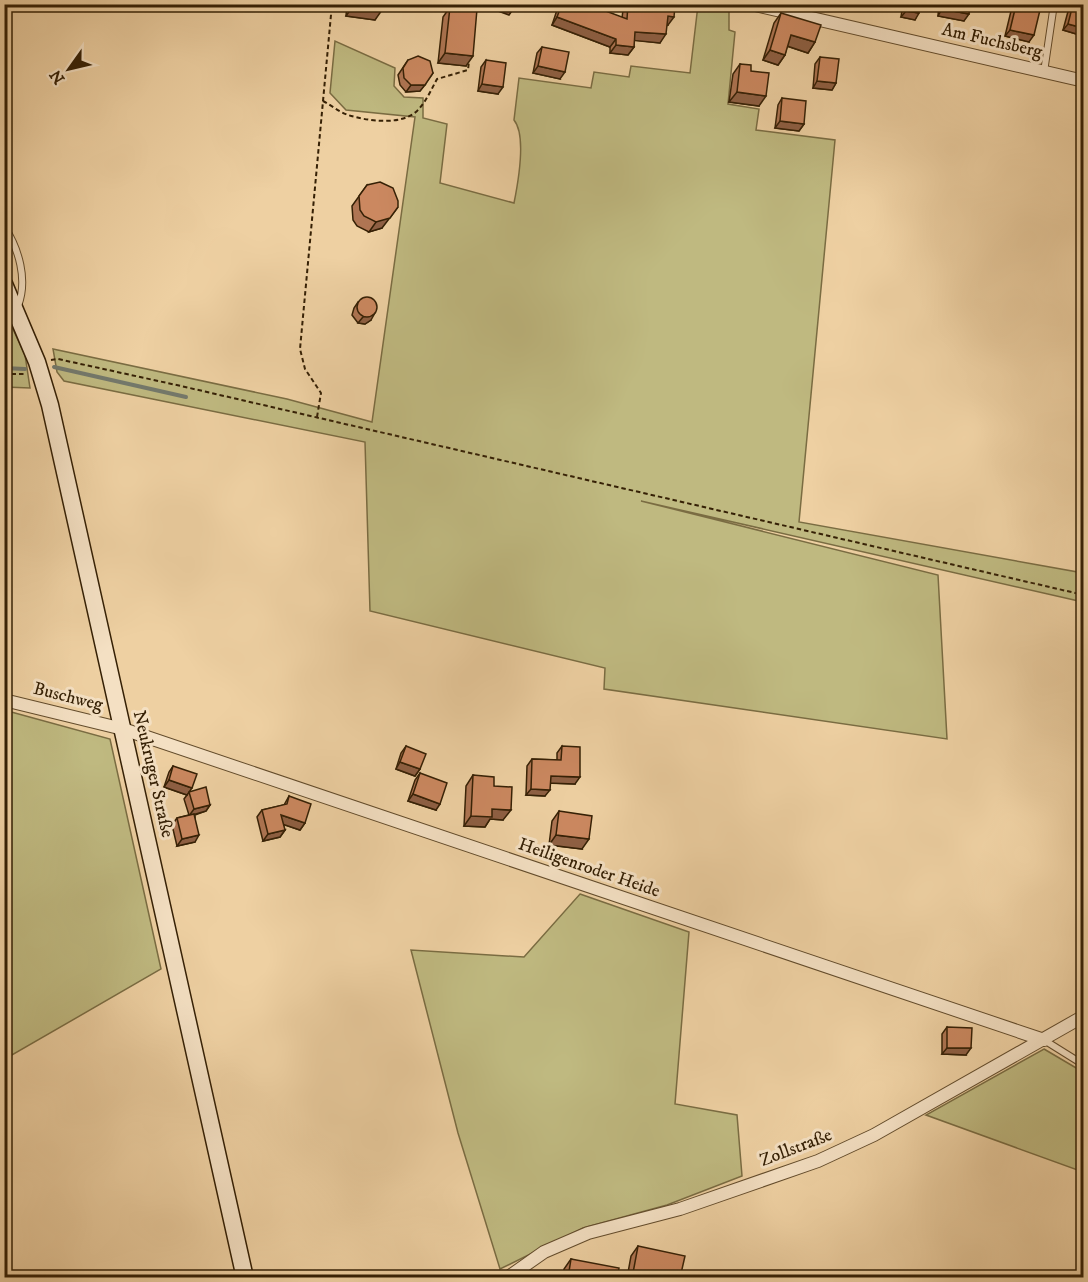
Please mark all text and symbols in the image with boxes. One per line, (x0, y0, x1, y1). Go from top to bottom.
street label: Am Fuchsberg (940, 19, 1045, 63)
north arrow (39, 39, 99, 99)
text: N (45, 66, 69, 88)
street label: Buschweg (31, 678, 105, 716)
street label: Neukruger Straße (128, 708, 178, 840)
street label: Heiligenroder Heide (515, 833, 663, 903)
street label: Zollstraße (757, 1124, 835, 1172)

